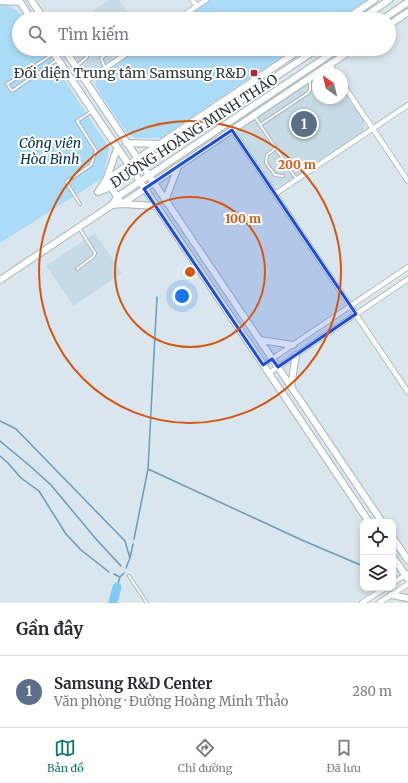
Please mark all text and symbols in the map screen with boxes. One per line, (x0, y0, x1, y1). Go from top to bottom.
search box (12, 12, 396, 56)
icon: search (26, 23, 48, 45)
text: Tìm kiếm (58, 25, 129, 44)
place label: Đối diện Trung tâm Samsung R&D (14, 64, 246, 82)
marker: Đối diện Trung tâm Samsung R&D (249, 68, 259, 78)
north arrow (312, 68, 348, 104)
street label: ĐƯỜNG HOÀNG MINH THẢO (106, 69, 281, 192)
pin: 1 (291, 109, 317, 139)
park label: Công viên Hòa Bình (19, 134, 81, 168)
text: 200 m (278, 157, 316, 172)
text: 100 m (225, 211, 261, 226)
centre of rings (183, 265, 197, 279)
your location (172, 286, 192, 306)
map controls (360, 519, 396, 591)
button: locate (360, 519, 396, 555)
button: layers (360, 555, 396, 591)
text: Gần đây (16, 618, 83, 640)
text: Samsung R&D Center (54, 674, 212, 693)
text: 1 (26, 683, 32, 700)
text: 280 m (352, 683, 392, 700)
text: Văn phòng · Đường Hoàng Minh Thảo (54, 693, 288, 710)
tab: Bản đồ (47, 737, 84, 775)
tab: Chỉ đường (178, 737, 232, 775)
tab: Đã lưu (327, 737, 361, 775)

